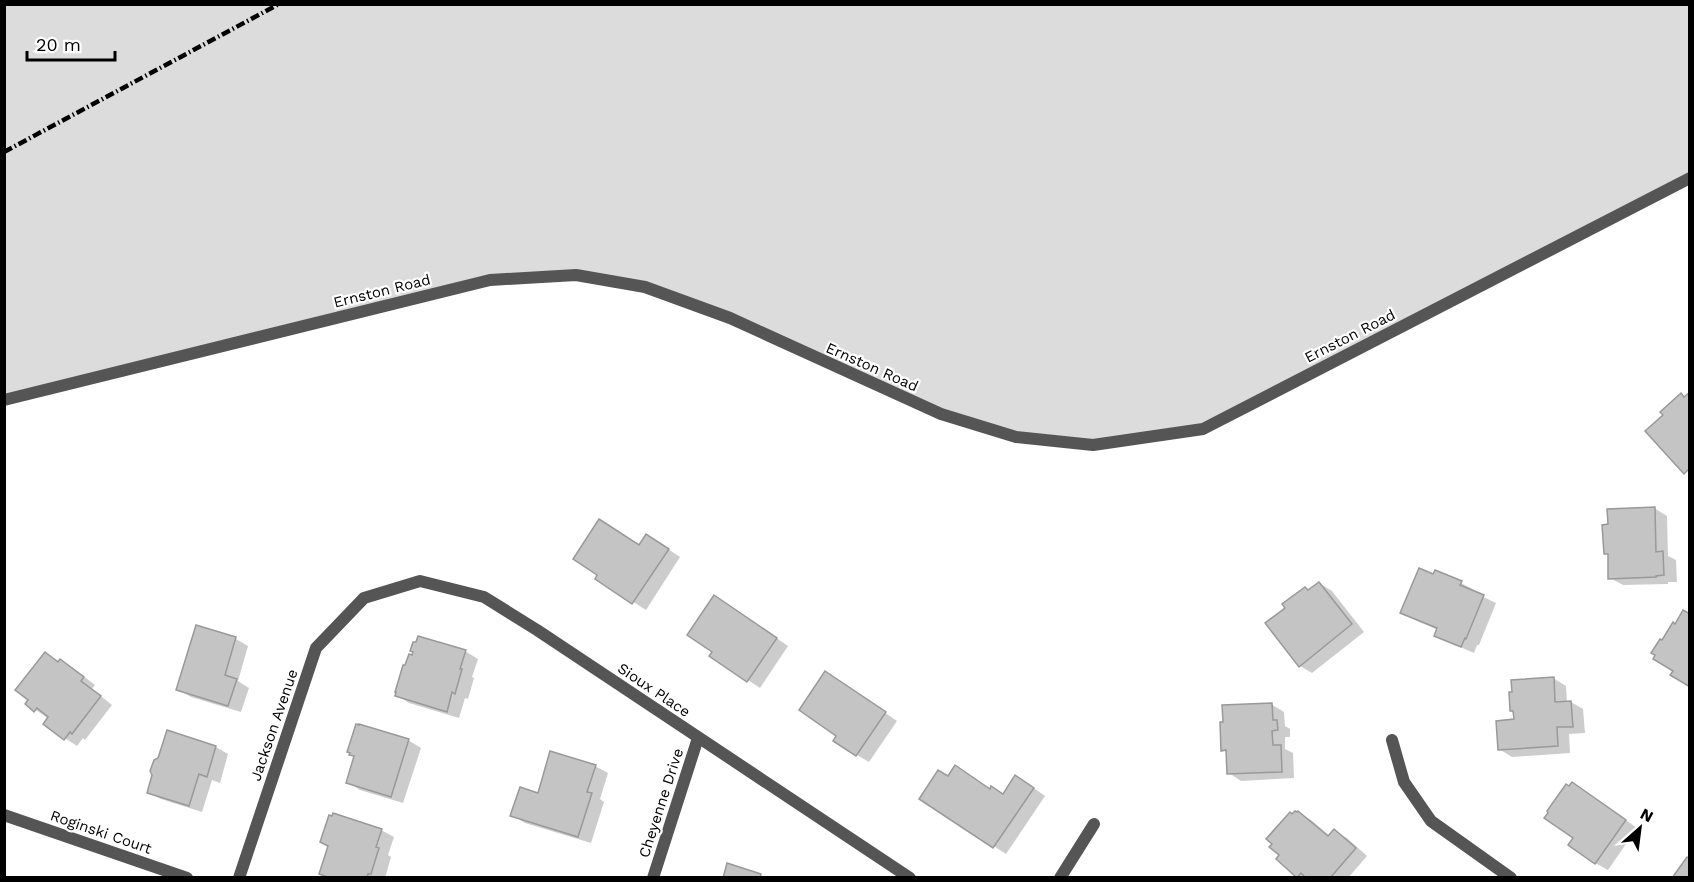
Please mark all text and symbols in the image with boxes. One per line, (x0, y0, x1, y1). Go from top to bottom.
scale bar (27, 24, 116, 62)
text: 20 m (36, 34, 81, 55)
street label: Ernston Road (332, 270, 432, 312)
street label: Ernston Road (1302, 305, 1398, 367)
street label: Ernston Road (823, 339, 921, 395)
street label: Sioux Place (614, 659, 694, 721)
street label: Jackson Avenue (246, 667, 302, 783)
street label: Cheyenne Drive (635, 746, 687, 860)
north arrow (1610, 798, 1670, 858)
text: N (1637, 804, 1657, 826)
street label: Roginski Court (48, 806, 155, 858)

